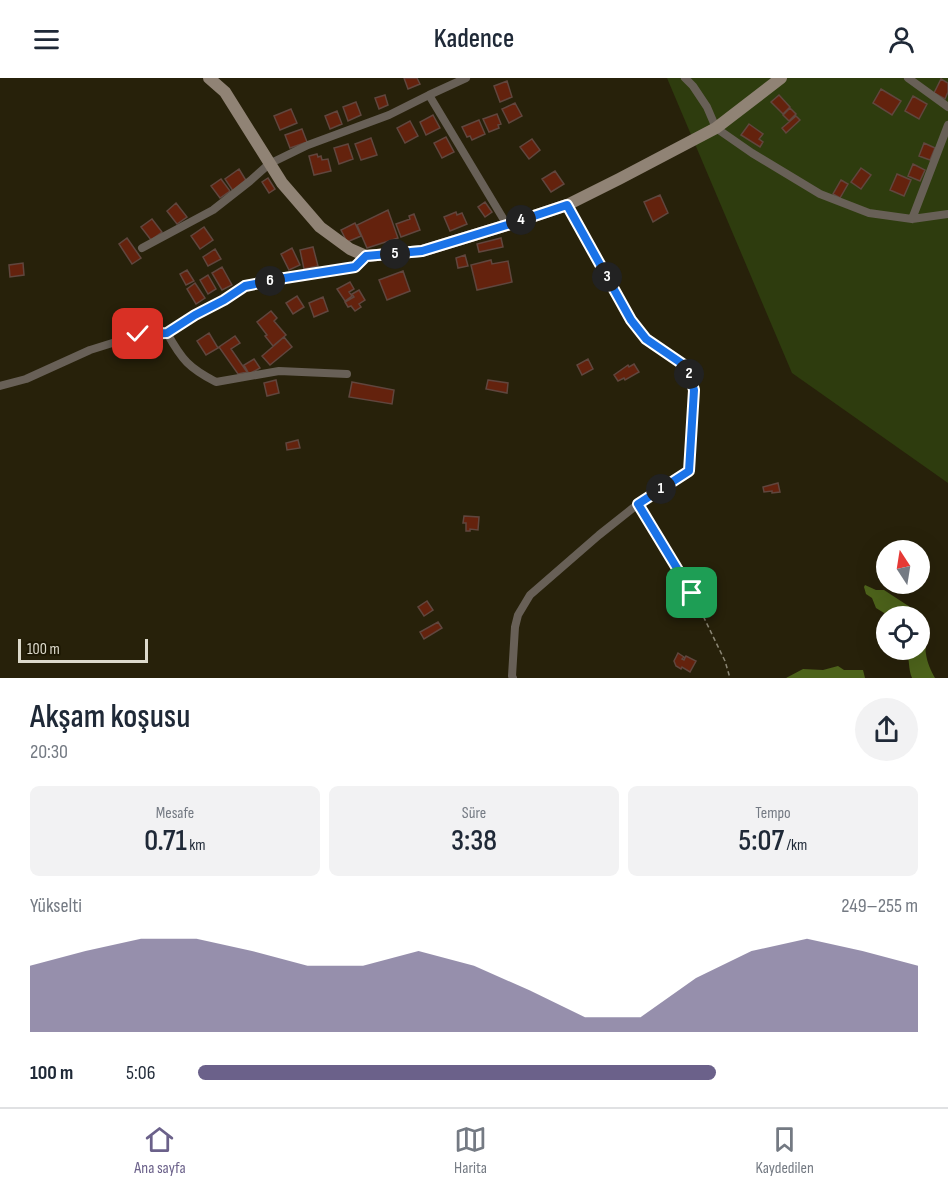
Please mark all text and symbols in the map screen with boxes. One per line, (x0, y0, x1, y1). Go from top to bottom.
icon: menu (30, 23, 63, 56)
text: Kadence (434, 23, 514, 55)
icon: person (885, 23, 918, 56)
pin: 4 (506, 205, 536, 235)
text: 4 (517, 210, 525, 229)
pin: 5 (380, 239, 410, 269)
text: 5 (391, 244, 399, 263)
pin: 3 (592, 262, 622, 292)
pin: 6 (255, 266, 285, 296)
text: 3 (603, 267, 611, 286)
text: 6 (266, 271, 274, 290)
pin (112, 308, 163, 359)
icon: check (121, 317, 154, 350)
pin: 2 (674, 359, 704, 389)
text: 2 (685, 364, 693, 383)
pin: 1 (646, 474, 676, 504)
text: 1 (658, 479, 664, 498)
north arrow (876, 540, 930, 594)
map controls (876, 540, 930, 660)
pin (666, 567, 717, 618)
icon: arrive (675, 576, 708, 609)
button: locate (876, 606, 930, 660)
scale bar (18, 636, 148, 664)
text: 100 m (27, 640, 60, 659)
text: Akşam koşusu (30, 697, 190, 737)
button: share (855, 698, 918, 761)
text: 20:30 (30, 740, 68, 764)
text: Mesafe (156, 804, 194, 823)
text: Süre (462, 804, 486, 823)
text: Tempo (755, 804, 791, 823)
text: 0.71 (144, 823, 187, 859)
text: 3:38 (451, 823, 497, 859)
text: 5:07 (739, 823, 784, 859)
text: km (187, 836, 206, 855)
text: /km (784, 836, 807, 855)
text: Yükselti (30, 894, 82, 918)
text: 249–255 m (841, 894, 918, 918)
text: 100 m (30, 1061, 73, 1085)
text: 5:06 (126, 1061, 155, 1085)
tab: Ana sayfa (134, 1123, 186, 1178)
tab: Harita (454, 1123, 487, 1178)
tab: Kaydedilen (755, 1123, 814, 1178)

